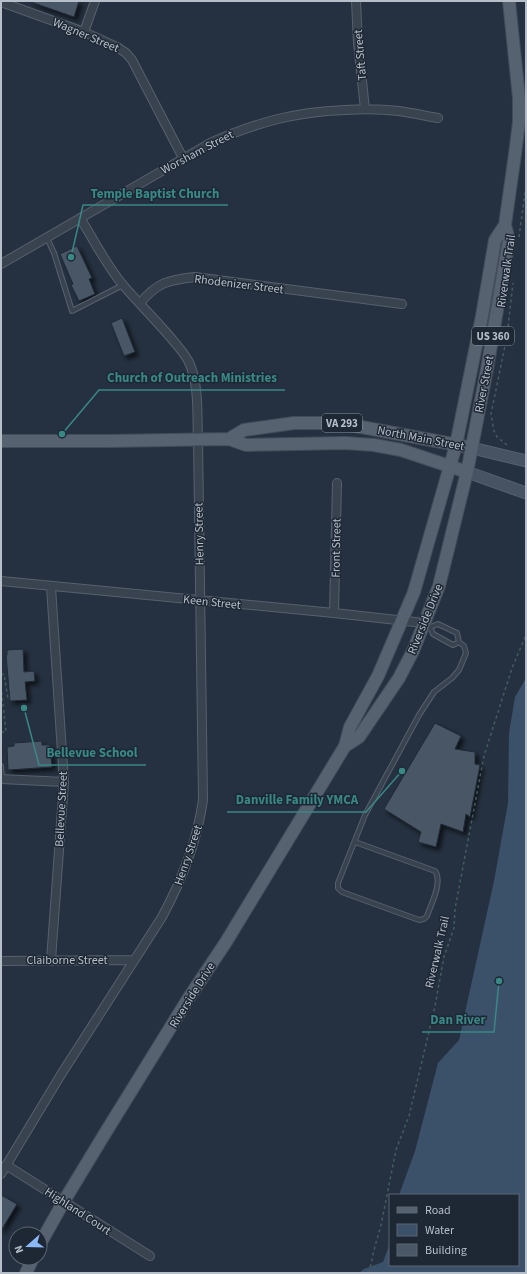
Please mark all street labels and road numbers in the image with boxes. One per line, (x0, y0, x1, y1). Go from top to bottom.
street label: Wagner Street (50, 14, 122, 57)
street label: Taft Street (350, 29, 371, 81)
street label: Worsham Street (158, 126, 237, 179)
street label: Riverwalk Trail (493, 234, 520, 309)
street label: Rhodenizer Street (193, 271, 284, 298)
road number: US 360 (472, 327, 514, 345)
street label: River Street (471, 354, 498, 414)
road number: VA 293 (322, 414, 362, 432)
street label: North Main Street (376, 422, 466, 455)
street label: Henry Street (190, 502, 209, 566)
street label: Front Street (327, 518, 346, 578)
street label: Riverside Drive (404, 581, 447, 657)
street label: Keen Street (182, 591, 242, 614)
street label: Bellevue Street (51, 771, 72, 847)
street label: Henry Street (170, 823, 207, 888)
street label: Riverwalk Trail (421, 914, 454, 990)
street label: Claiborne Street (26, 952, 108, 969)
street label: Riverside Drive (165, 959, 219, 1031)
street label: Highland Court (41, 1184, 114, 1239)

